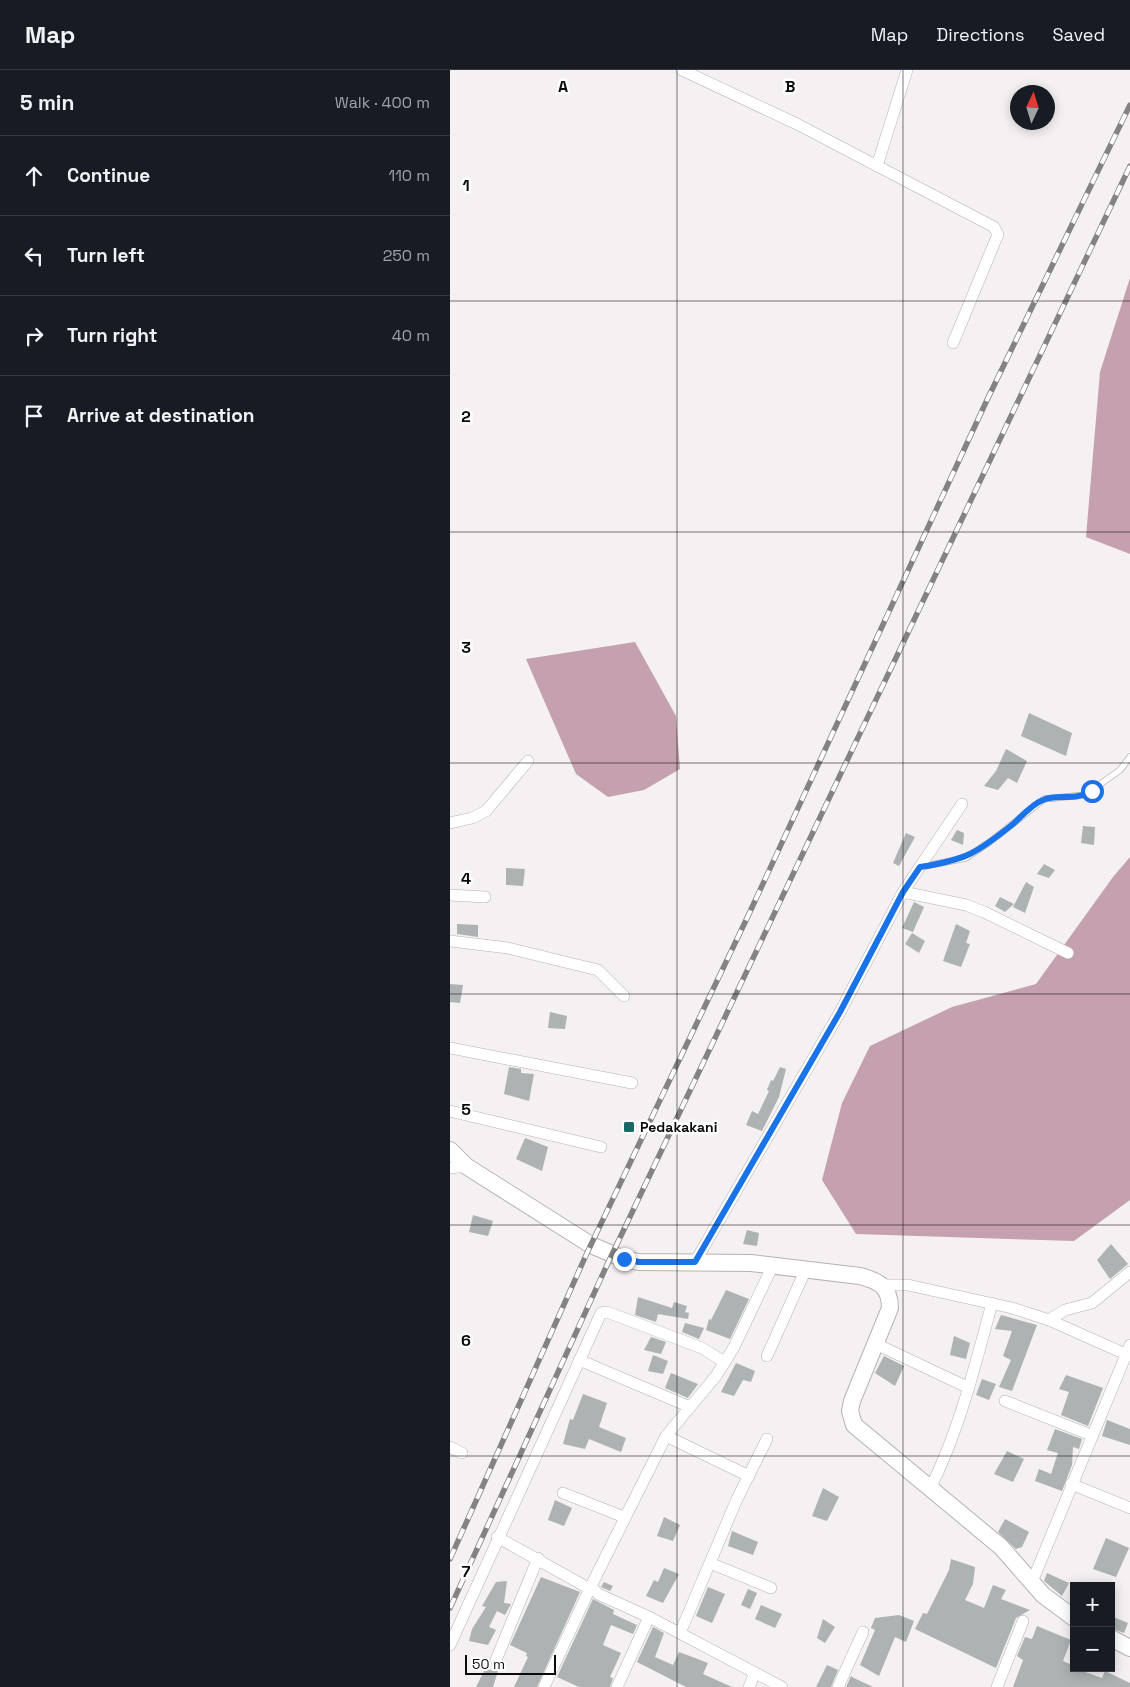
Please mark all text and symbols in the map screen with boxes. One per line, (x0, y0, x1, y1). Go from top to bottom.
text: Map (25, 19, 75, 50)
text: Map (871, 23, 908, 46)
text: Directions (936, 23, 1025, 46)
text: Saved (1053, 23, 1105, 46)
text: A (558, 76, 568, 97)
text: B (785, 76, 795, 97)
north arrow (1010, 85, 1055, 130)
text: 5 min (20, 89, 74, 116)
text: Walk · 400 m (335, 92, 430, 113)
icon: ahead (20, 162, 48, 190)
text: Continue (67, 163, 150, 188)
text: 110 m (388, 165, 430, 186)
text: 1 (462, 175, 470, 196)
icon: left (20, 242, 48, 270)
text: Turn left (67, 243, 145, 268)
text: 250 m (383, 245, 430, 266)
icon: right (20, 322, 48, 350)
text: Turn right (67, 323, 157, 348)
text: 40 m (392, 325, 430, 346)
icon: arrive (20, 402, 48, 430)
text: Arrive at destination (67, 403, 255, 428)
text: 2 (461, 406, 471, 427)
text: 3 (461, 637, 471, 658)
route start (1081, 780, 1104, 803)
text: 4 (461, 868, 471, 889)
text: 5 (461, 1099, 471, 1120)
place label: Pedakakani (640, 1118, 717, 1136)
marker: Pedakakani (622, 1120, 636, 1134)
route end (613, 1248, 636, 1271)
text: 6 (461, 1330, 471, 1351)
text: 7 (462, 1561, 471, 1582)
map controls (1070, 1582, 1115, 1672)
button: + (1070, 1582, 1115, 1627)
button: − (1070, 1627, 1115, 1672)
scale bar (465, 1652, 556, 1675)
text: 50 m (472, 1655, 505, 1673)

